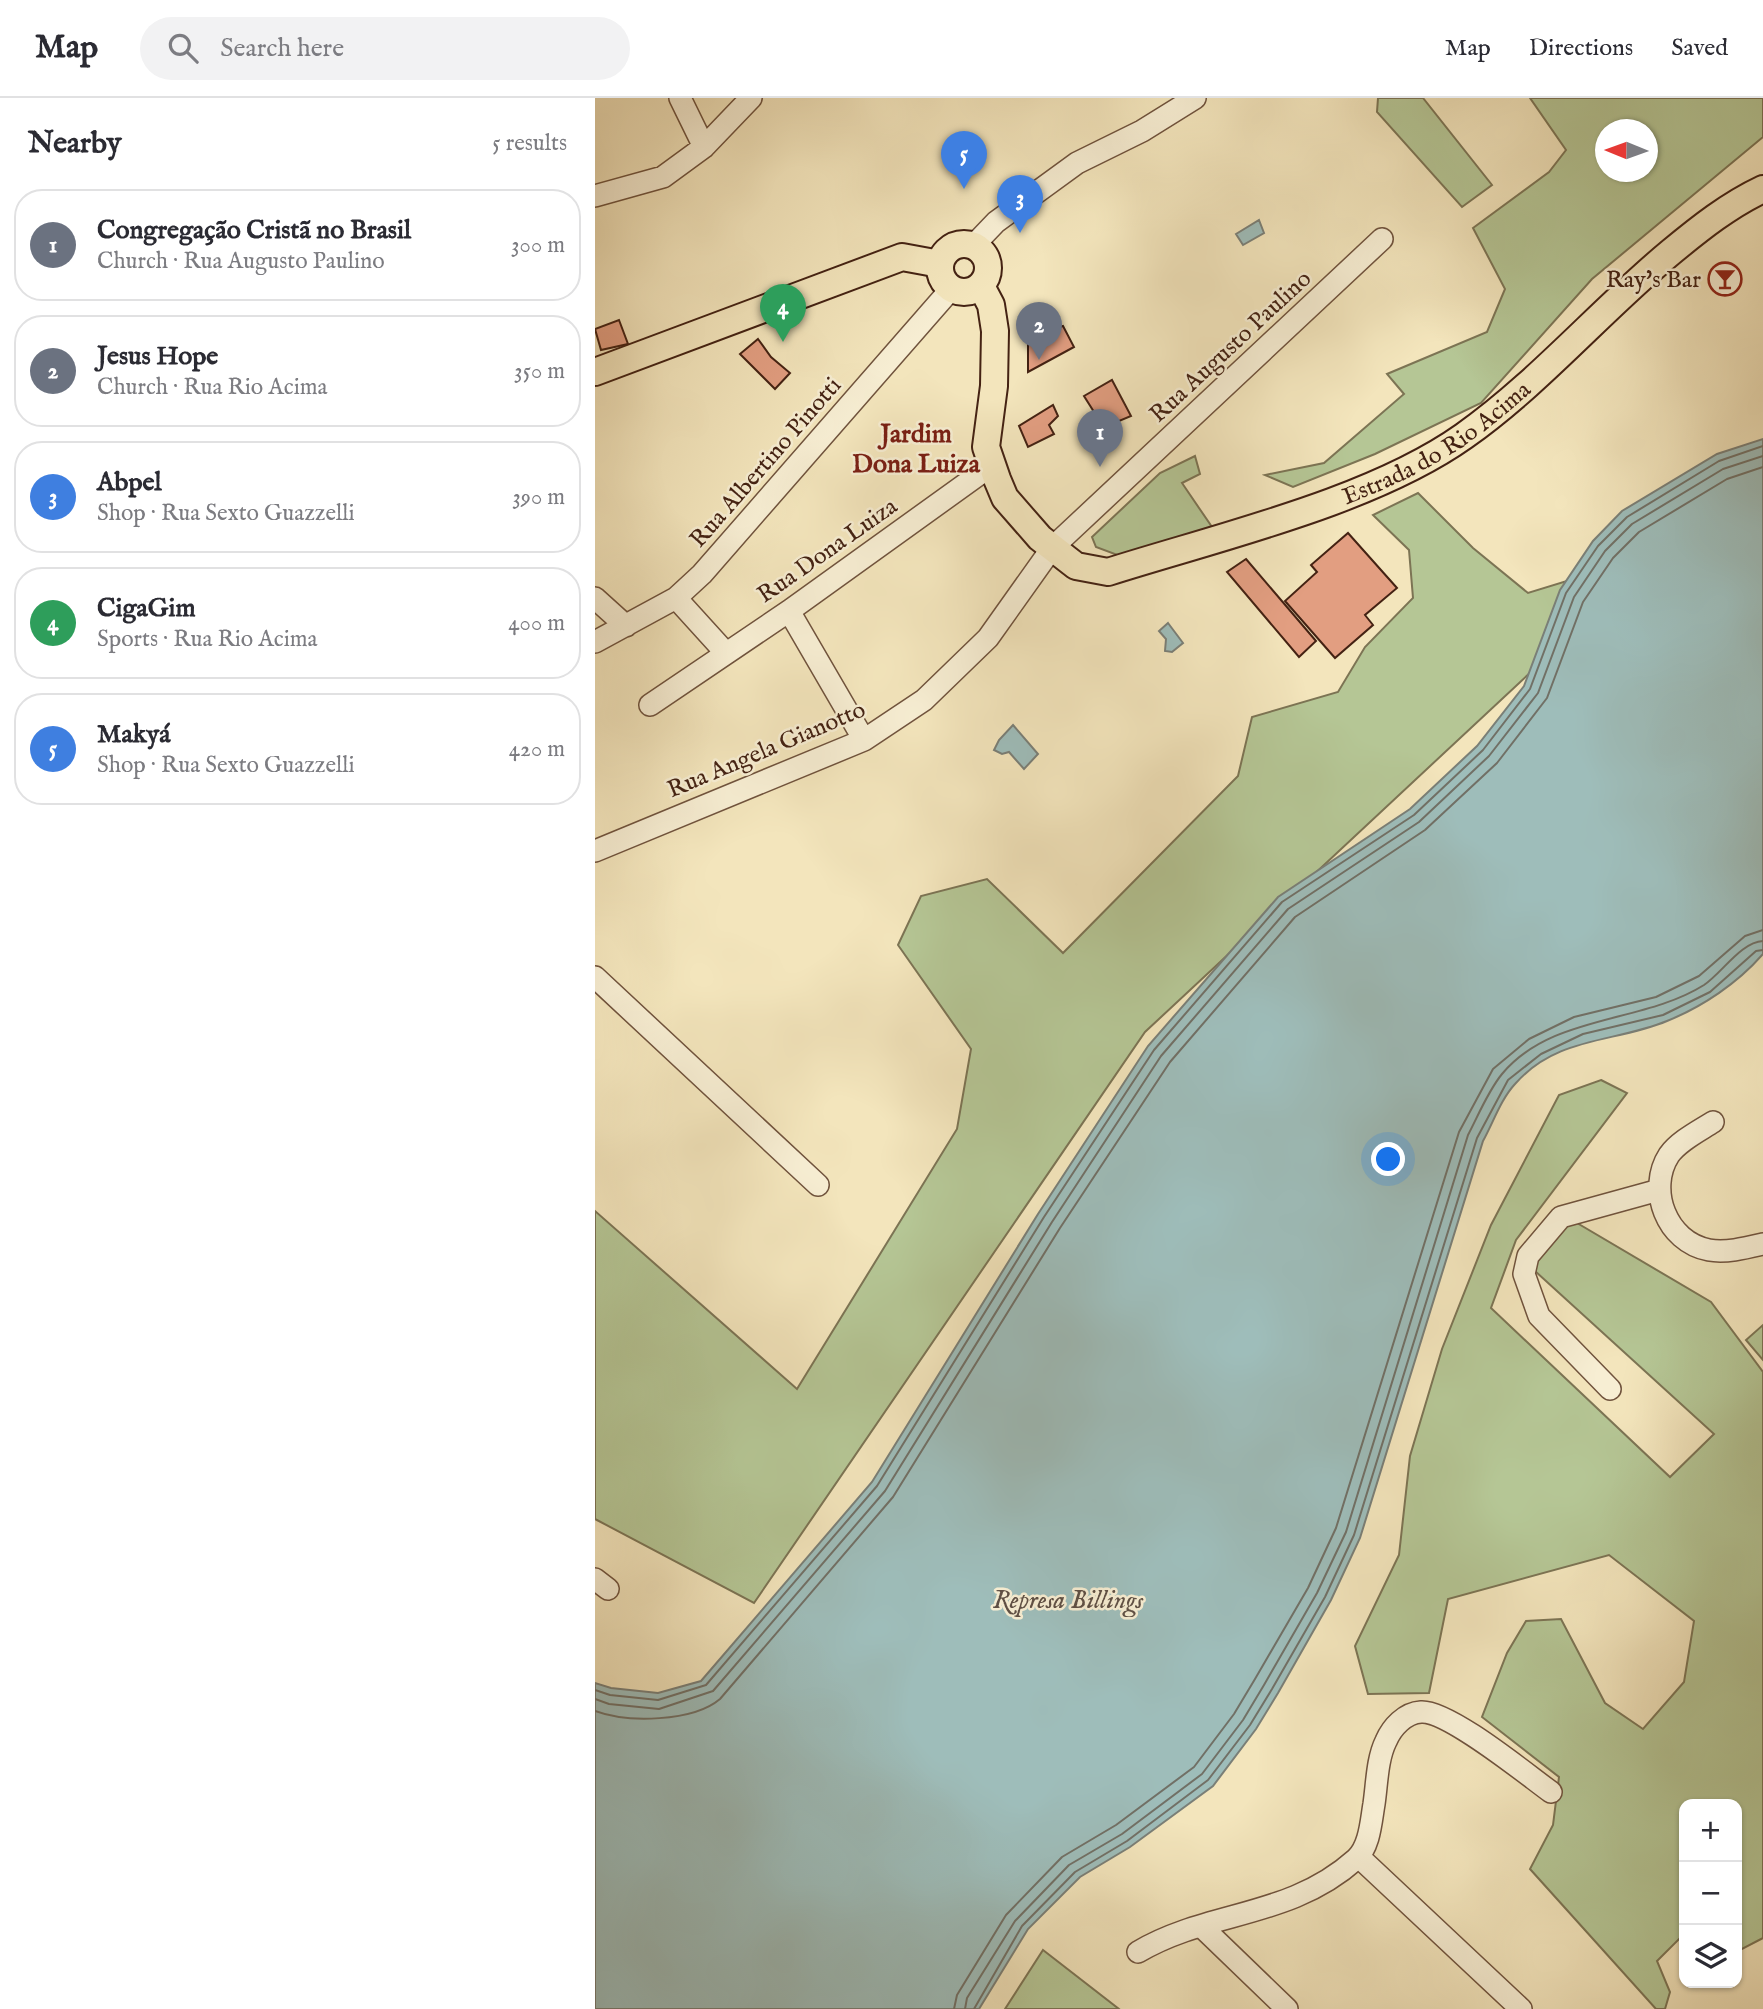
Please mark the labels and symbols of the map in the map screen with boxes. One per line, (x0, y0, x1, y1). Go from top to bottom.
north arrow (1595, 119, 1658, 182)
pin: 5 (941, 131, 987, 189)
pin: 3 (997, 175, 1043, 233)
bar icon: Ray's Bar (1706, 260, 1744, 298)
street label: Rua Augusto Paulino (1144, 264, 1319, 430)
place label: Ray's Bar (1606, 265, 1701, 296)
pin: 4 (760, 284, 806, 342)
pin: 2 (1016, 302, 1062, 360)
street label: Rua Albertino Pinotti (684, 371, 849, 555)
street label: Estrada do Rio Acima (1338, 375, 1538, 513)
pin: 1 (1077, 409, 1123, 467)
district label: Jardim Dona Luiza (852, 418, 981, 481)
street label: Rua Dona Luiza (752, 491, 904, 611)
street label: Rua Angela Gianotto (663, 695, 870, 806)
your location (1371, 1142, 1405, 1176)
water label: Represa Billings (993, 1584, 1144, 1618)

